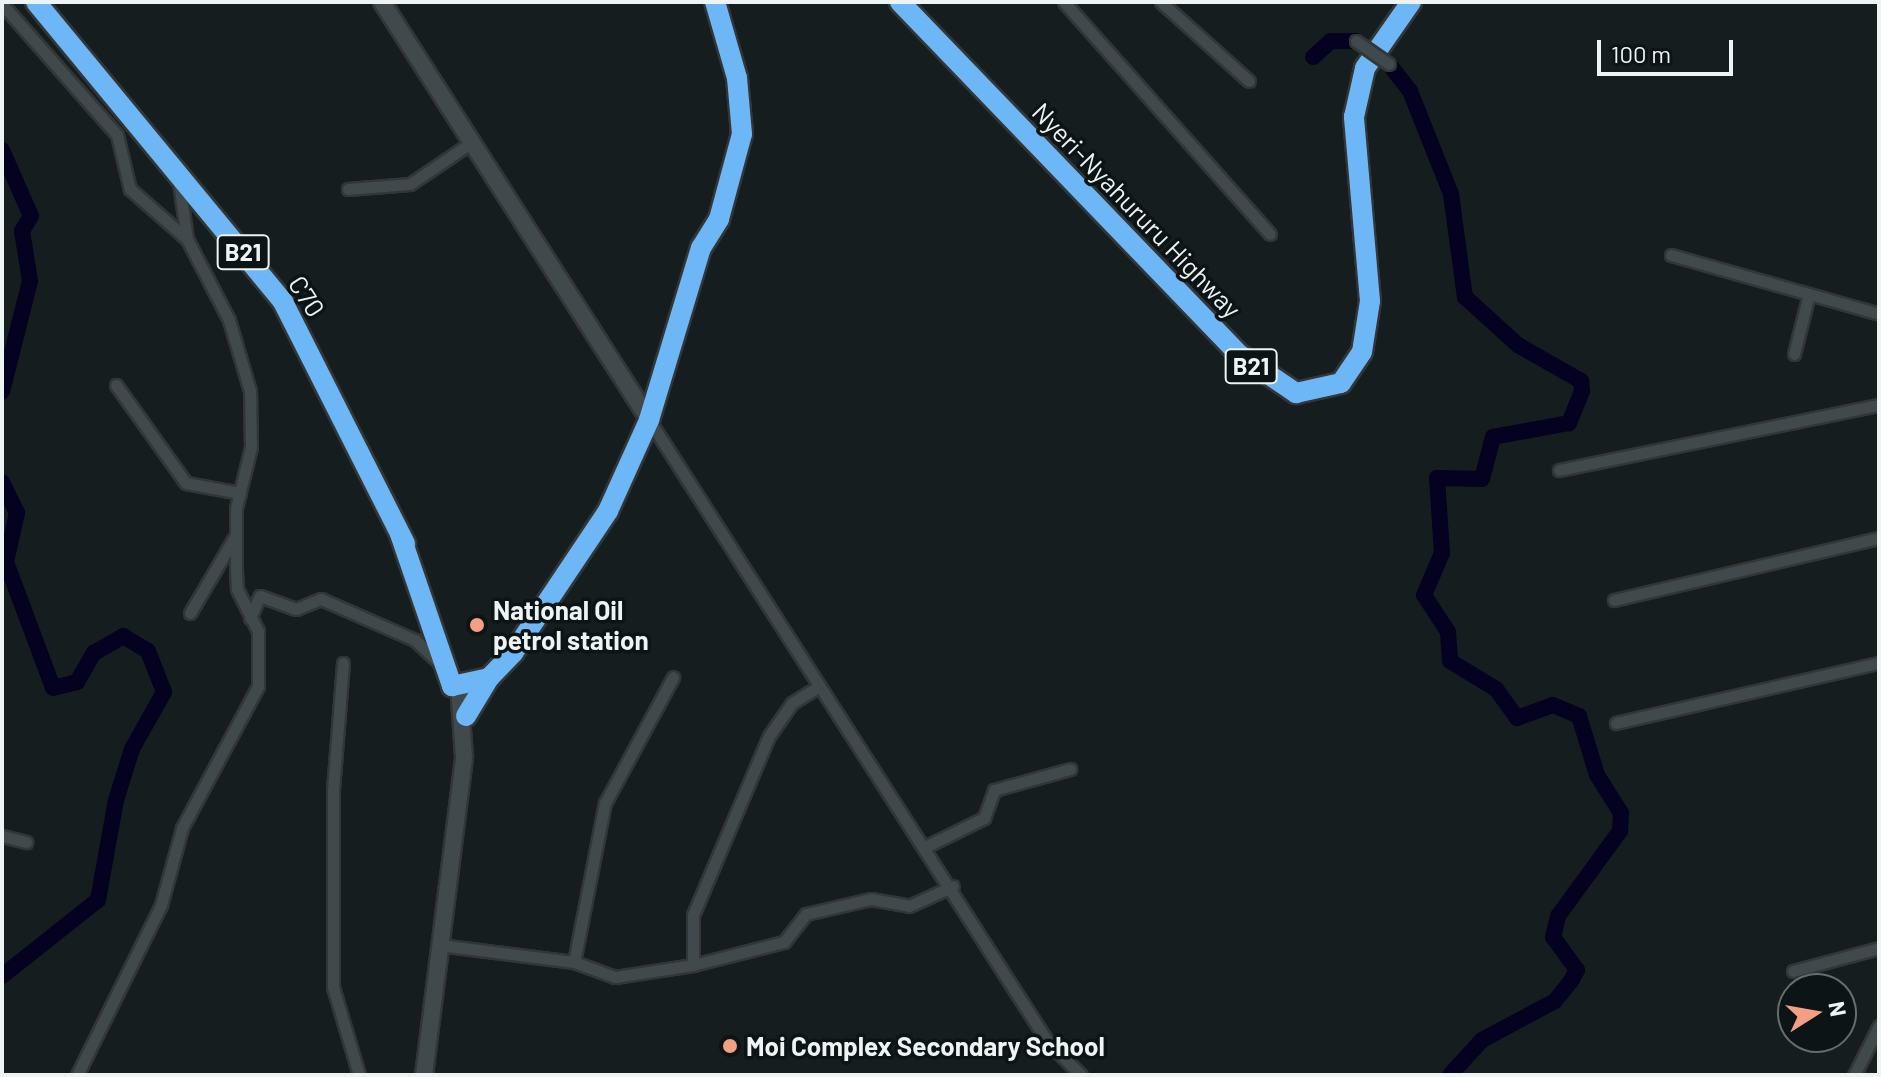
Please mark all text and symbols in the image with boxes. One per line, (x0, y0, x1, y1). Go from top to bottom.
scale bar (1601, 24, 1737, 74)
text: 100 m (1611, 39, 1671, 68)
street label: Nyeri-Nyahururu Highway (1026, 96, 1248, 324)
road number: B21 (215, 232, 271, 272)
street label: C70 (282, 270, 332, 322)
road number: B21 (1223, 346, 1279, 386)
place label: National Oil petrol station (493, 594, 649, 656)
marker: National Oil petrol station (468, 616, 486, 634)
north arrow (1777, 973, 1857, 1053)
text: N (1824, 999, 1853, 1018)
place label: Moi Complex Secondary School (746, 1030, 1105, 1062)
marker: Moi Complex Secondary School (721, 1037, 739, 1055)

